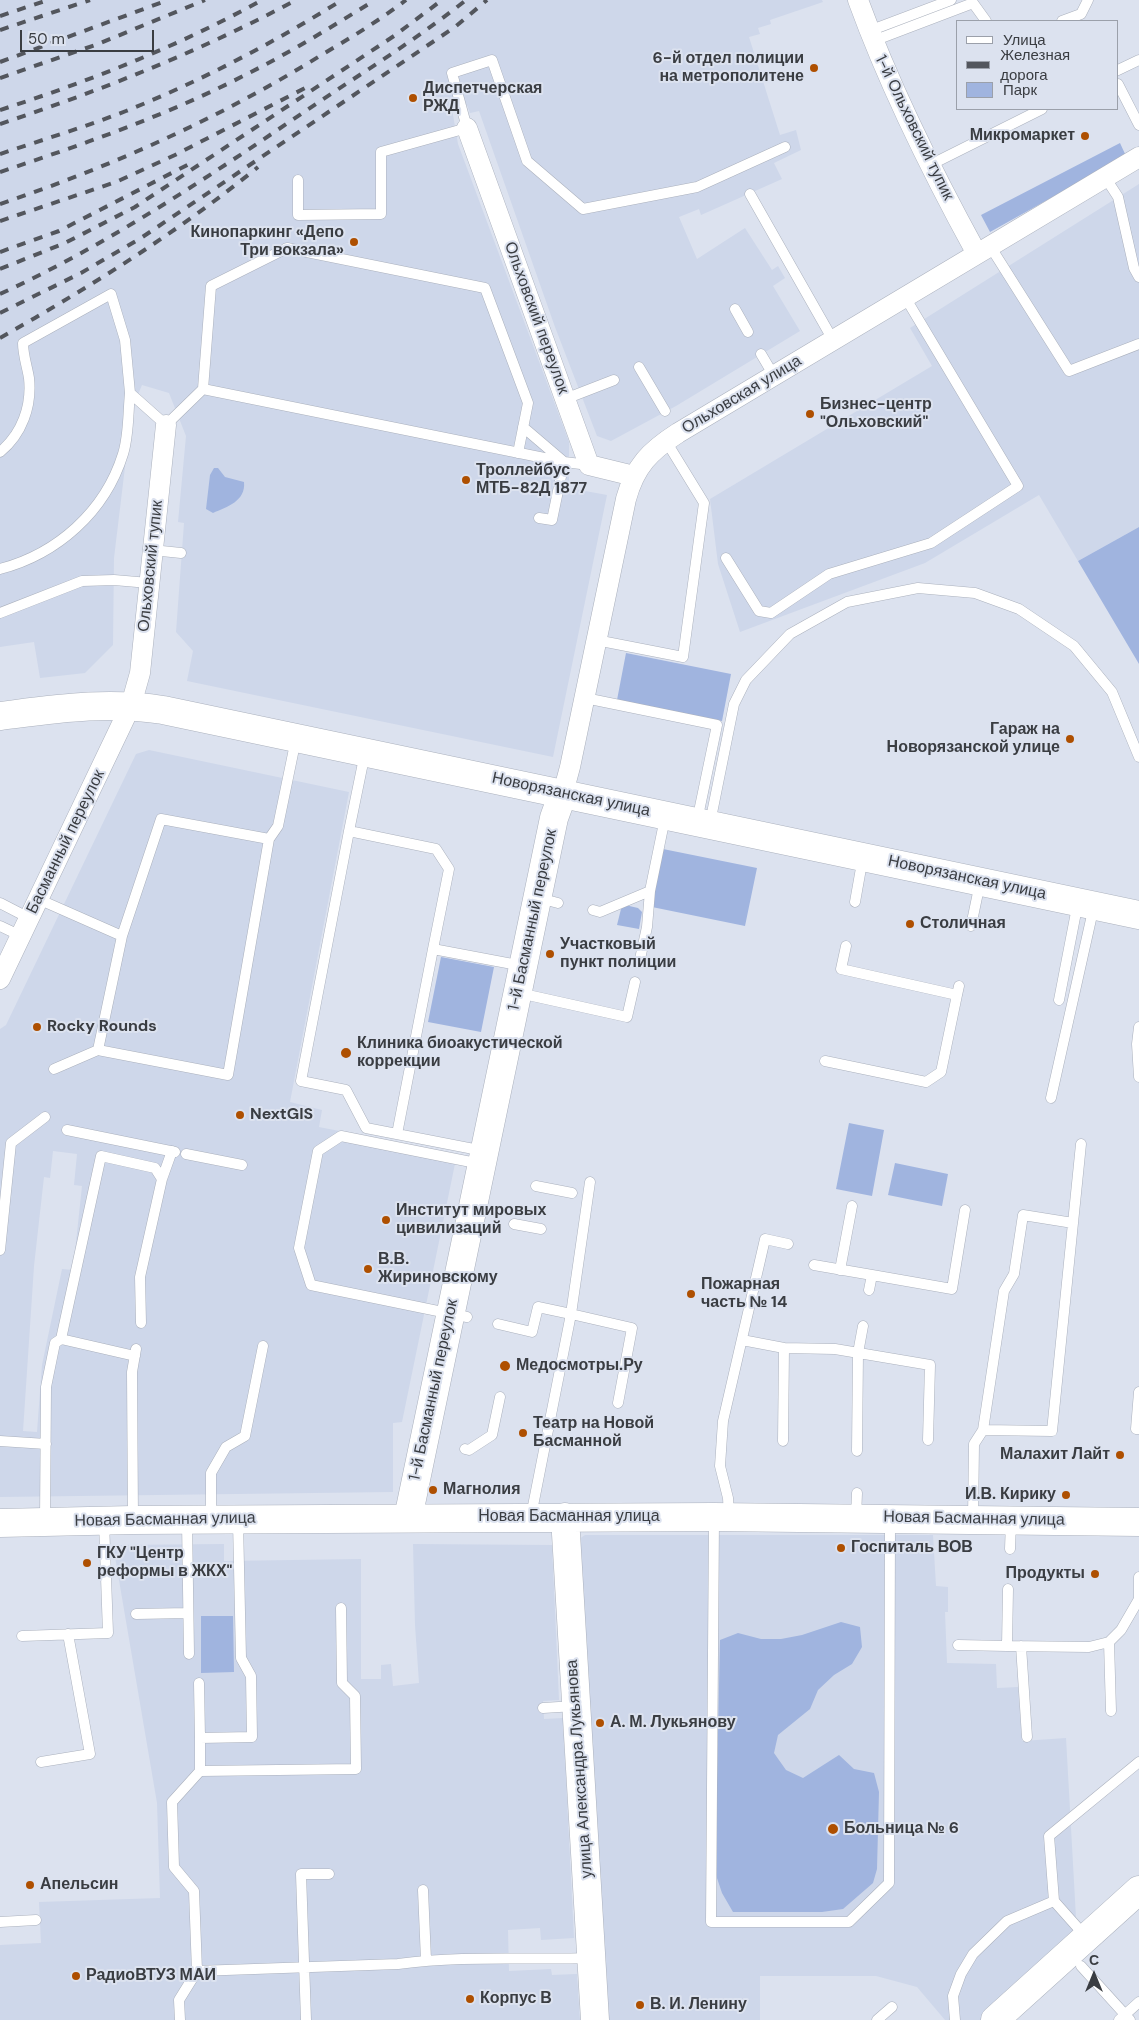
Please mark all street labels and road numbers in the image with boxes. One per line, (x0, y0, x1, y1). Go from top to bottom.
street label: 1-й Ольховский тупик (871, 52, 957, 204)
street label: Ольховский переулок (500, 239, 572, 397)
street label: Ольховская улица (679, 352, 805, 438)
street label: Ольховский тупик (135, 499, 167, 633)
street label: Басманный переулок (23, 767, 109, 917)
street label: Новорязанская улица (490, 769, 652, 821)
street label: 1-й Басманный переулок (504, 828, 562, 1012)
street label: Новорязанская улица (886, 852, 1048, 904)
street label: 1-й Басманный переулок (405, 1298, 463, 1482)
street label: Новая Басманная улица (478, 1507, 660, 1527)
street label: Новая Басманная улица (883, 1508, 1065, 1530)
street label: Новая Басманная улица (74, 1509, 256, 1531)
street label: улица Александра Лукьянова (563, 1659, 597, 1879)

